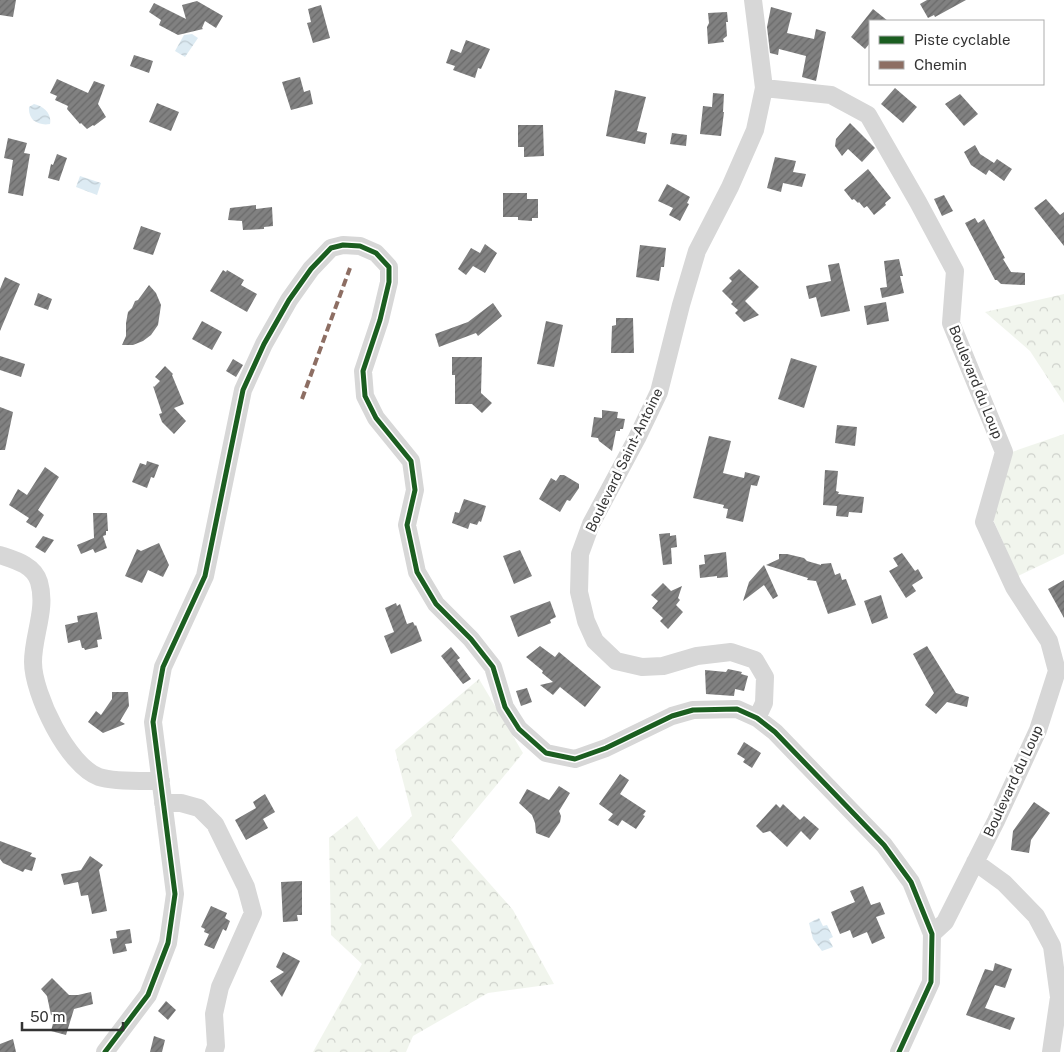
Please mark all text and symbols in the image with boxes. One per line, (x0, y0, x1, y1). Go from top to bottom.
legend (869, 20, 1044, 85)
text: Piste cyclable (914, 31, 1011, 48)
text: Chemin (914, 56, 967, 73)
street label: Boulevard du Loup (946, 323, 1006, 441)
street label: Boulevard Saint-Antoine (582, 385, 666, 534)
street label: Boulevard du Loup (980, 723, 1046, 839)
scale bar (22, 1000, 124, 1032)
text: 50 m (30, 1008, 65, 1025)

